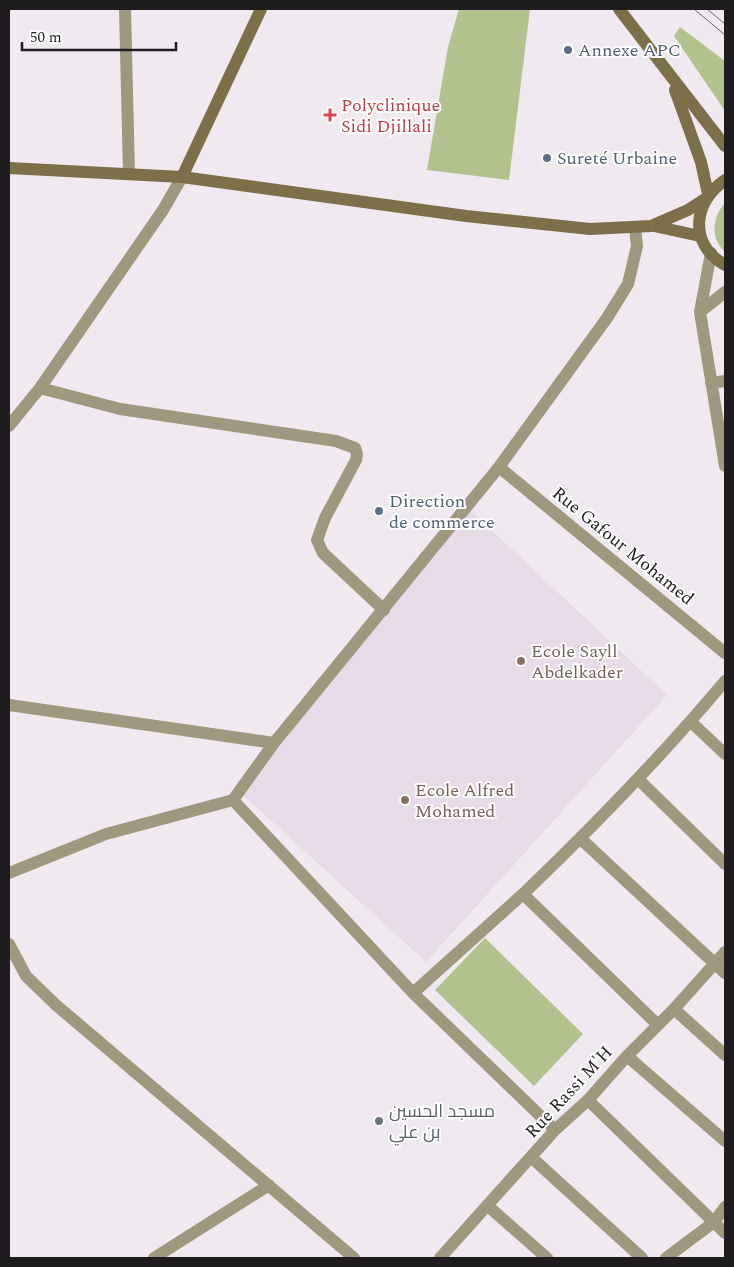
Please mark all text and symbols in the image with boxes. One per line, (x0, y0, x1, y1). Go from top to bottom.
scale bar (22, 20, 176, 52)
text: 50 m (30, 26, 62, 49)
place label: Annexe APC (578, 37, 681, 64)
marker: Annexe APC (562, 44, 574, 56)
place label: Polyclinique Sidi Djillali (341, 92, 440, 140)
marker: Polyclinique Sidi Djillali (323, 108, 337, 122)
place label: Sureté Urbaine (557, 145, 677, 172)
marker: Sureté Urbaine (541, 152, 553, 164)
street label: Rue Gafour Mohamed (546, 480, 700, 612)
place label: Direction de commerce (389, 488, 495, 536)
marker: Direction de commerce (373, 505, 385, 517)
place label: Ecole Sayll Abdelkader (531, 638, 623, 686)
marker: Ecole Sayll Abdelkader (515, 655, 527, 667)
place label: Ecole Alfred Mohamed (415, 777, 514, 825)
marker: Ecole Alfred Mohamed (399, 794, 411, 806)
street label: Rue Rassi M'H (519, 1040, 619, 1144)
place label: مسجد الحسين بن علي (389, 1098, 495, 1146)
marker: مسجد الحسين بن علي (373, 1115, 385, 1127)

